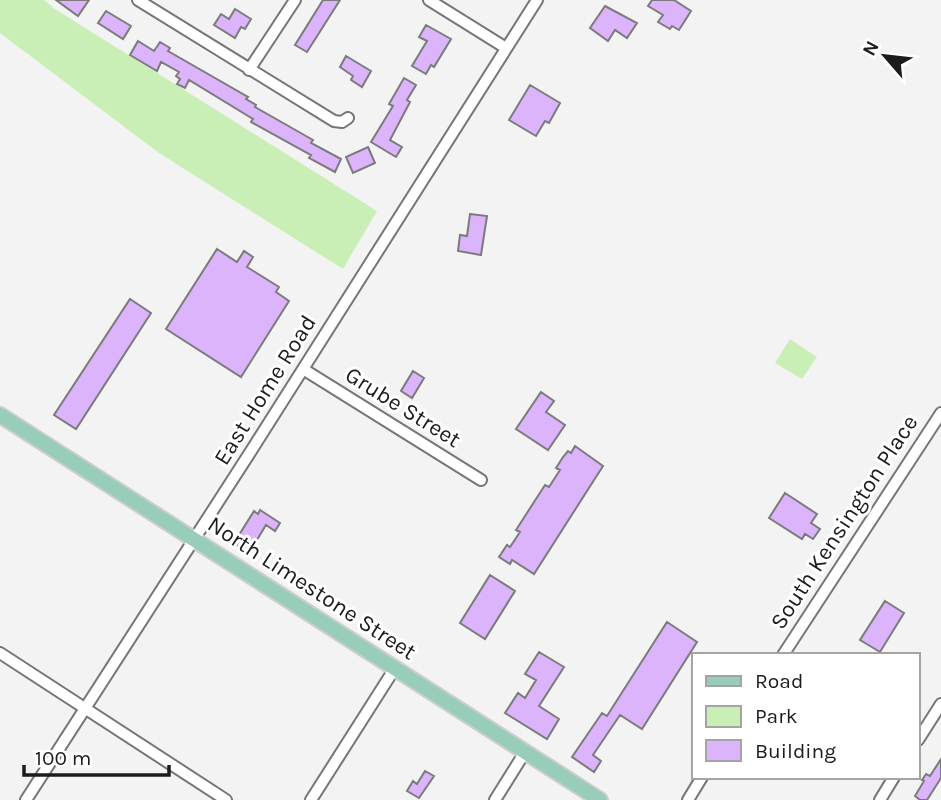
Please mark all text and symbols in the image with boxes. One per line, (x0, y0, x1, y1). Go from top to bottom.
north arrow (850, 21, 920, 91)
text: N (858, 37, 884, 60)
street label: East Home Road (208, 310, 322, 470)
street label: Grube Street (340, 361, 466, 453)
street label: South Kensington Place (765, 410, 923, 634)
street label: North Limestone Street (203, 510, 422, 666)
legend (692, 653, 920, 779)
text: Road (755, 669, 803, 693)
text: Park (755, 704, 798, 728)
scale bar (24, 734, 170, 778)
text: Building (755, 739, 836, 763)
text: 100 m (35, 746, 92, 770)

